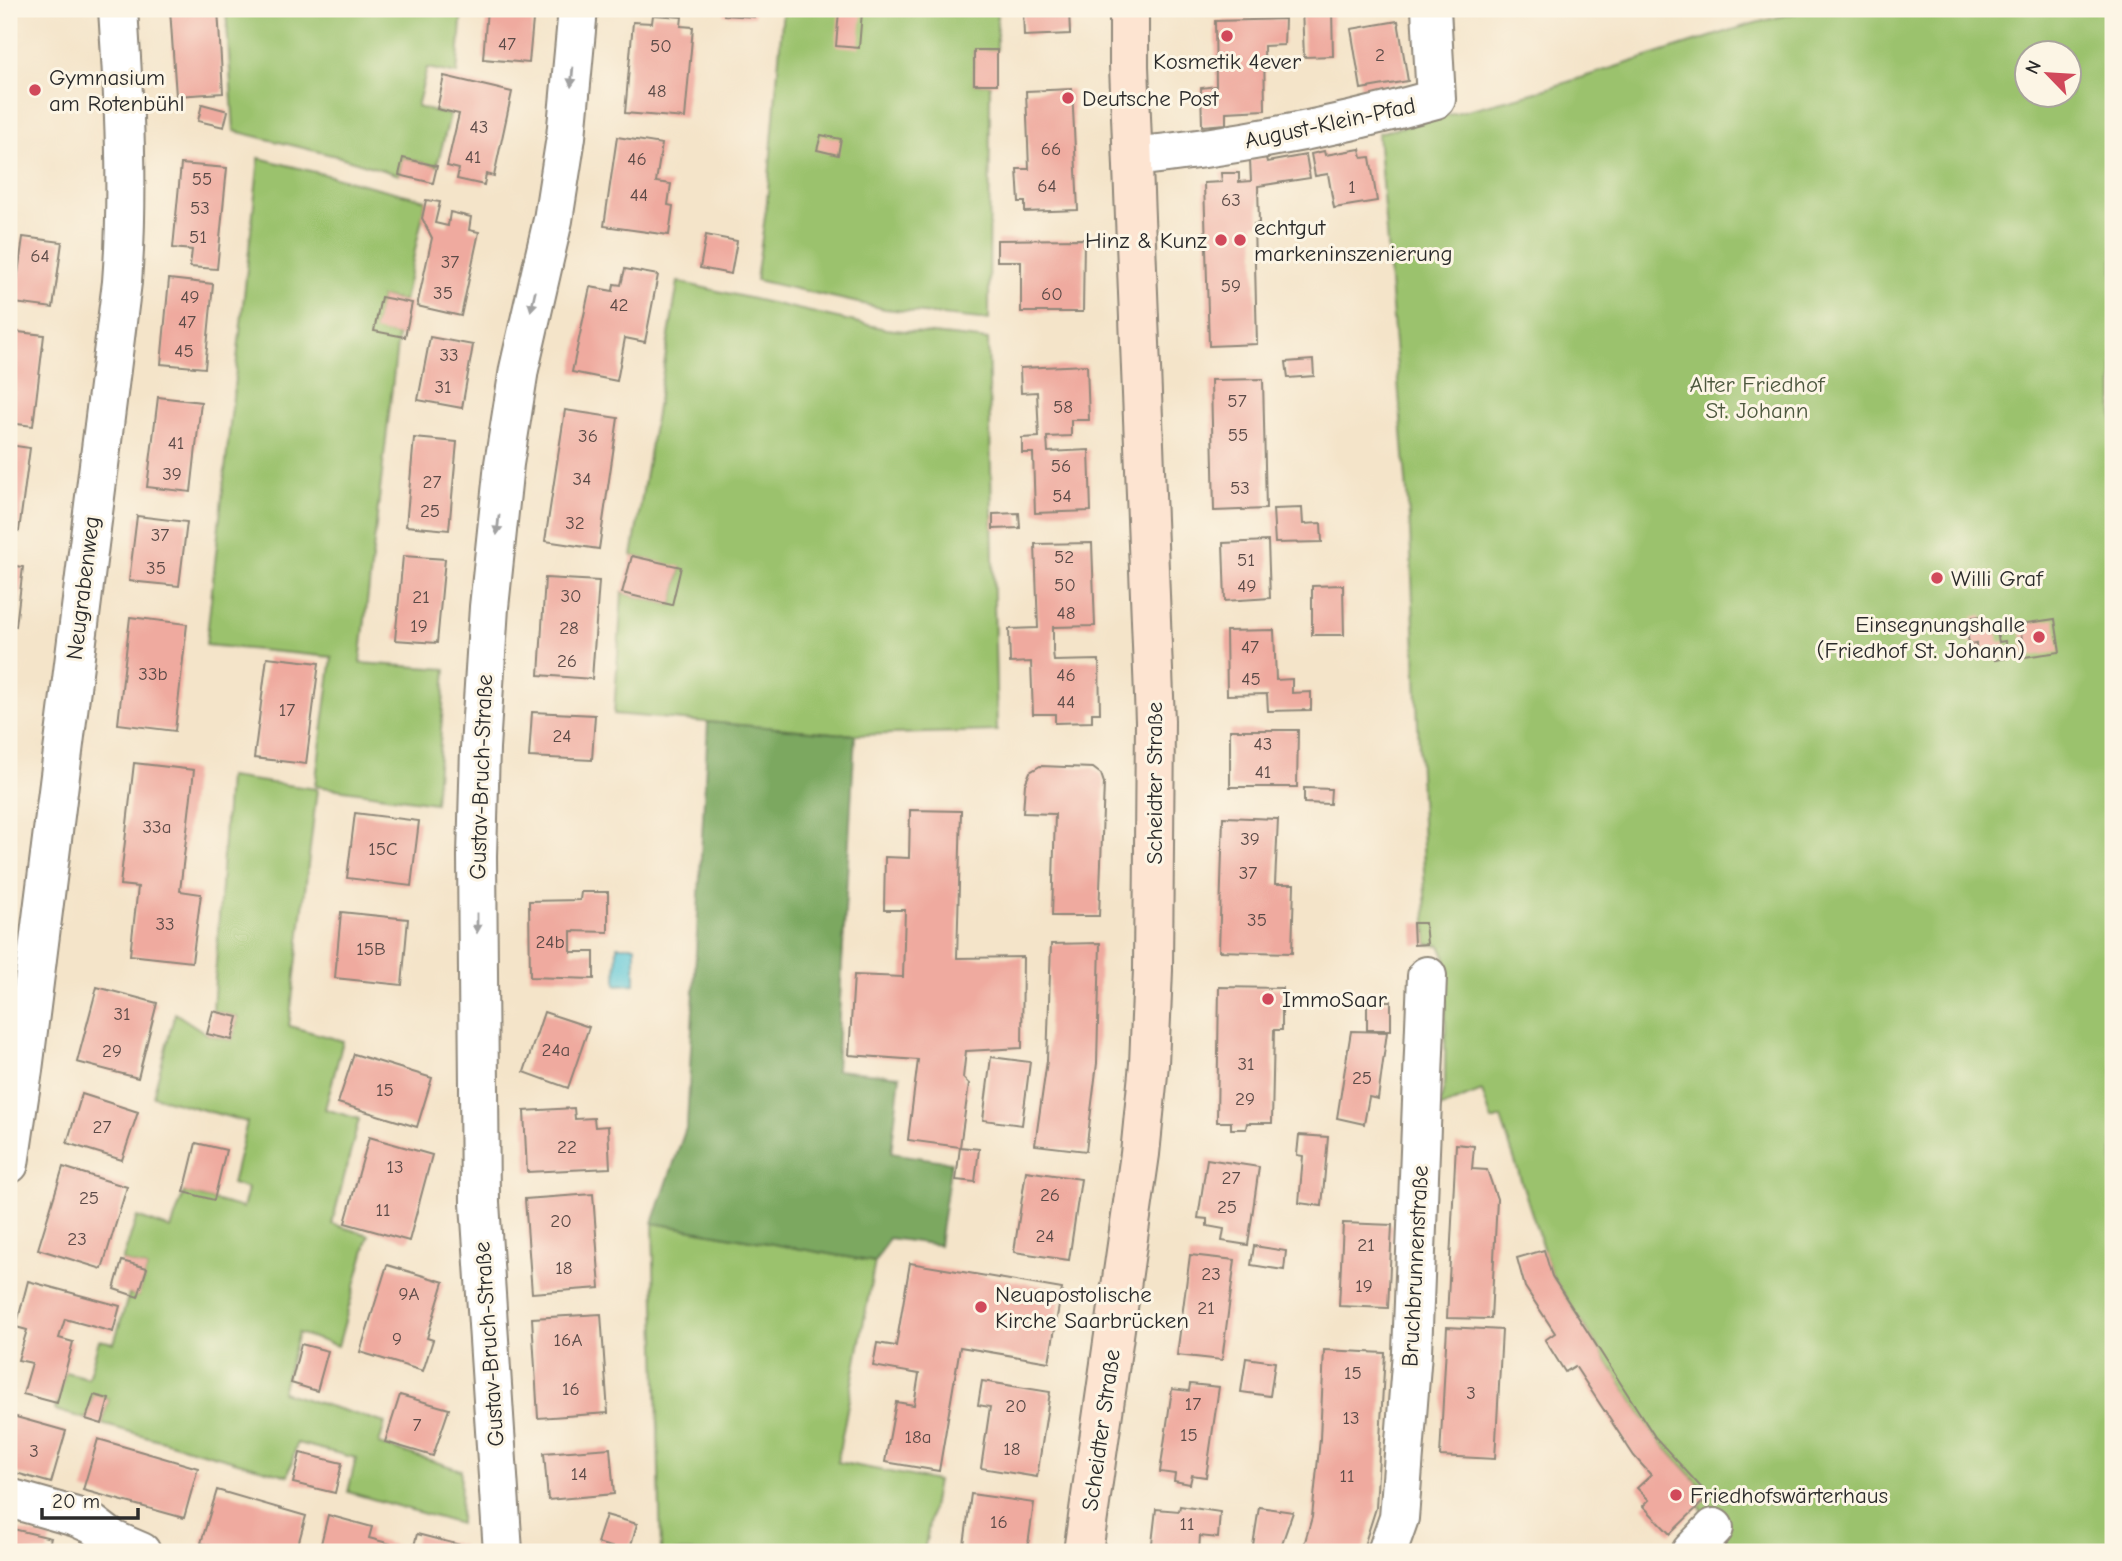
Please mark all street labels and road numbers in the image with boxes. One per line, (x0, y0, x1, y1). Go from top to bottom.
street label: August-Klein-Pfad (1242, 92, 1418, 154)
street label: Neugrabenweg (61, 515, 105, 661)
street label: Gustav-Bruch-Straße (464, 674, 498, 880)
street label: Scheidter Straße (1141, 702, 1168, 864)
street label: Bruchbrunnenstraße (1396, 1165, 1434, 1367)
street label: Gustav-Bruch-Straße (468, 1240, 510, 1448)
street label: Scheidter Straße (1076, 1348, 1126, 1512)

